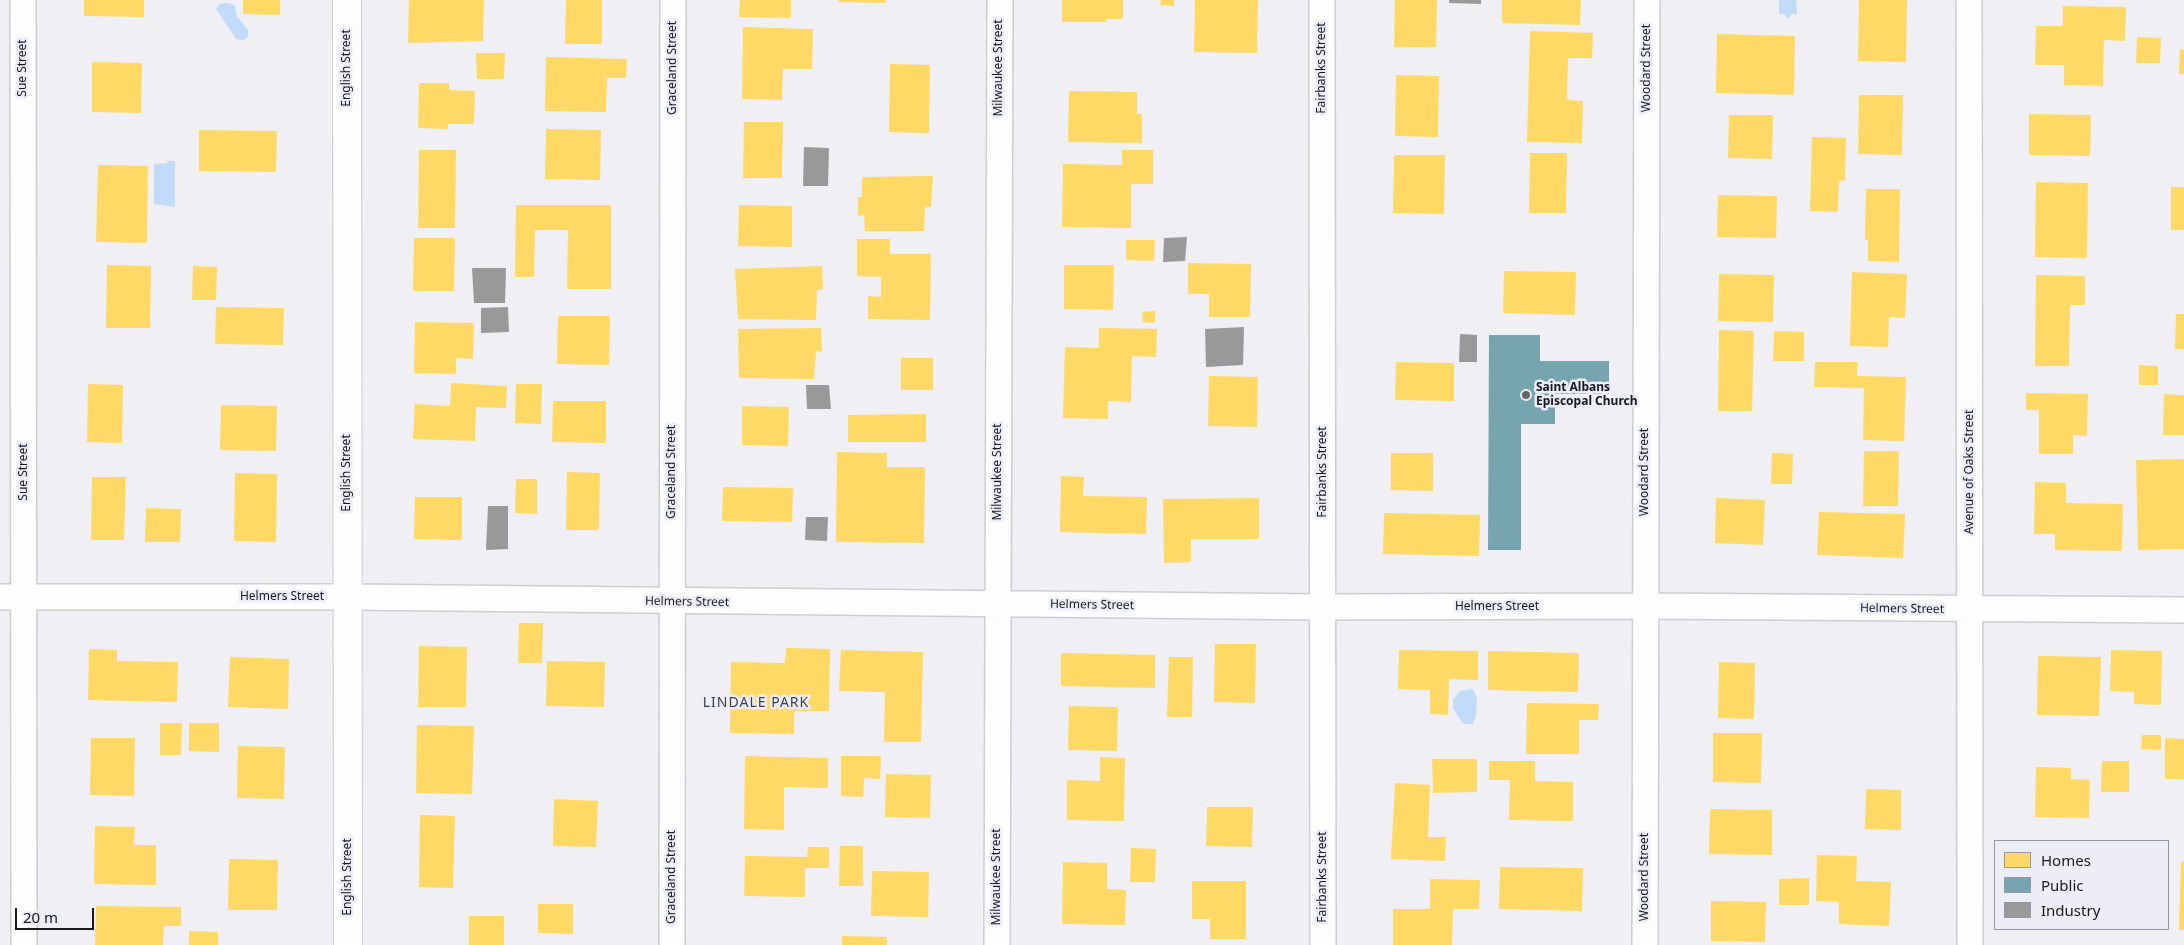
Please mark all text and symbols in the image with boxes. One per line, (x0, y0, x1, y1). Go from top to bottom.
street label: Milwaukee Street (992, 19, 1006, 117)
street label: Graceland Street (666, 21, 680, 115)
street label: Fairbanks Street (1315, 22, 1329, 114)
street label: Woodard Street (1640, 24, 1654, 112)
street label: English Street (340, 29, 354, 107)
street label: Sue Street (16, 39, 30, 97)
place label: Saint Albans Episcopal Church (1536, 381, 1637, 409)
marker: Saint Albans Episcopal Church (1520, 389, 1532, 401)
street label: Avenue of Oaks Street (1963, 410, 1977, 534)
street label: Milwaukee Street (991, 423, 1005, 521)
street label: Graceland Street (665, 425, 679, 519)
street label: Fairbanks Street (1316, 426, 1330, 518)
street label: Woodard Street (1638, 428, 1652, 516)
street label: English Street (340, 434, 354, 512)
street label: Sue Street (17, 443, 31, 501)
street label: Helmers Street (240, 590, 324, 604)
street label: Helmers Street (645, 594, 729, 610)
street label: Helmers Street (1050, 597, 1134, 613)
street label: Helmers Street (1455, 600, 1539, 614)
street label: Helmers Street (1860, 601, 1944, 617)
district label: LINDALE PARK (701, 695, 811, 711)
street label: Milwaukee Street (990, 828, 1004, 926)
street label: Graceland Street (665, 830, 679, 924)
street label: Fairbanks Street (1316, 831, 1330, 923)
street label: Woodard Street (1638, 833, 1652, 921)
street label: English Street (341, 838, 355, 916)
legend (1994, 840, 2169, 930)
text: Homes (2041, 850, 2091, 870)
text: Public (2041, 875, 2084, 895)
scale bar (18, 898, 96, 930)
text: Industry (2041, 900, 2100, 920)
text: 20 m (23, 907, 58, 927)

